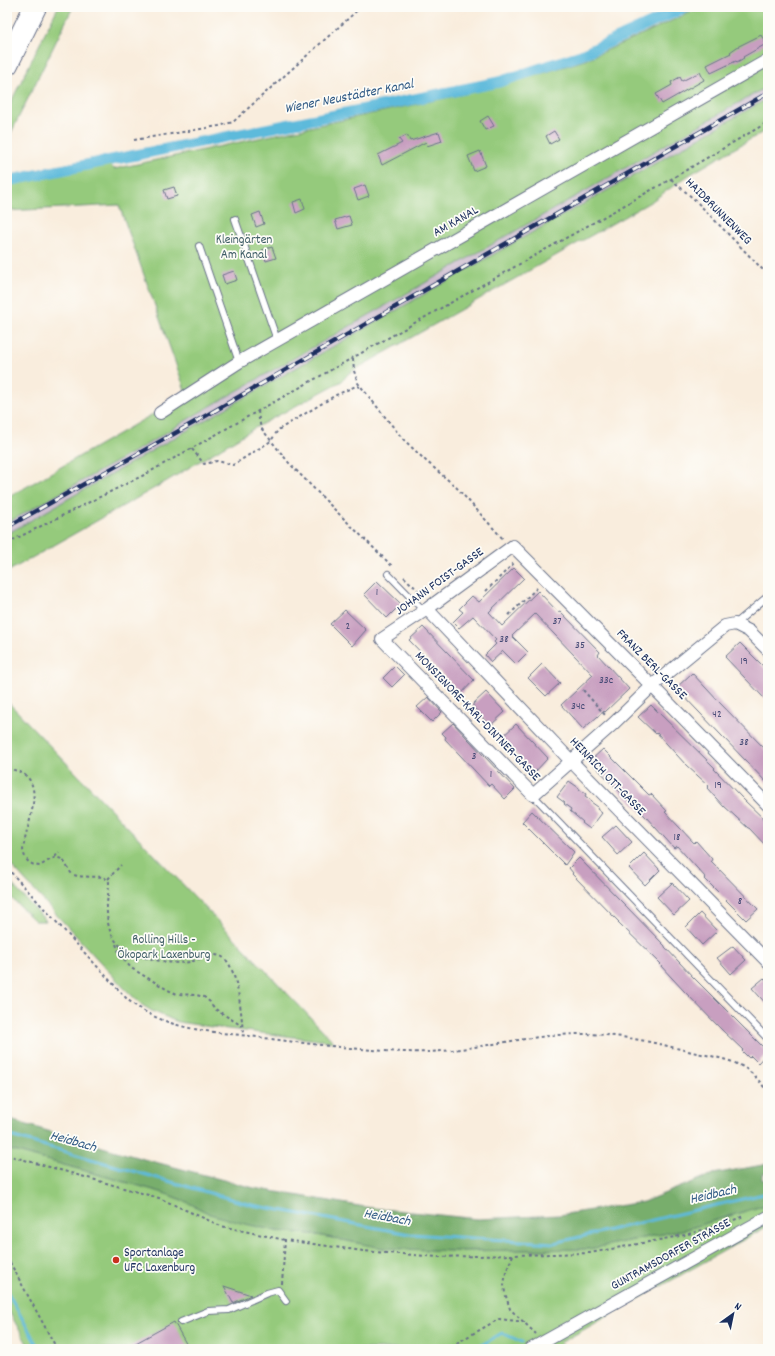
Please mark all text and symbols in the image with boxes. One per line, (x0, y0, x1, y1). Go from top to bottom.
water label: Wiener Neustädter Kanal (283, 74, 417, 119)
street label: HAIDBRUNNENWEG (680, 174, 756, 250)
street label: AM KANAL (430, 201, 483, 243)
park label: Kleingärten Am Kanal (216, 231, 272, 265)
street label: JOHANN FOIST-GASSE (392, 543, 488, 621)
house number: 1 (376, 585, 378, 601)
house number: 37 (552, 614, 562, 630)
house number: 2 (346, 619, 351, 635)
street label: FRANZ BERL-GASSE (611, 625, 691, 705)
house number: 38 (499, 632, 509, 648)
house number: 35 (575, 638, 585, 654)
street label: MONSIGNORE-KARL-DINTNER-GASSE (410, 648, 544, 786)
house number: 19 (740, 654, 748, 670)
house number: 33c (599, 673, 613, 689)
house number: 34c (571, 699, 585, 715)
house number: 42 (712, 707, 722, 723)
street label: HEINRICH OTT-GASSE (564, 733, 650, 821)
house number: 38 (739, 735, 749, 751)
house number: 3 (472, 749, 477, 765)
house number: 1 (490, 767, 492, 783)
house number: 19 (714, 778, 722, 794)
house number: 18 (674, 830, 680, 846)
house number: 8 (738, 894, 742, 910)
park label: Rolling Hills - Ökopark Laxenburg (117, 931, 211, 965)
water label: Heidbach (48, 1126, 99, 1158)
water label: Heidbach (688, 1180, 739, 1210)
water label: Heidbach (362, 1204, 413, 1232)
street label: GUNTRAMSDORFER STRASSE (608, 1214, 734, 1296)
place label: Sportanlage UFC Laxenburg (124, 1244, 195, 1278)
marker: Sportanlage UFC Laxenburg (111, 1255, 121, 1265)
north arrow (713, 1294, 753, 1334)
text: N (731, 1299, 744, 1316)

